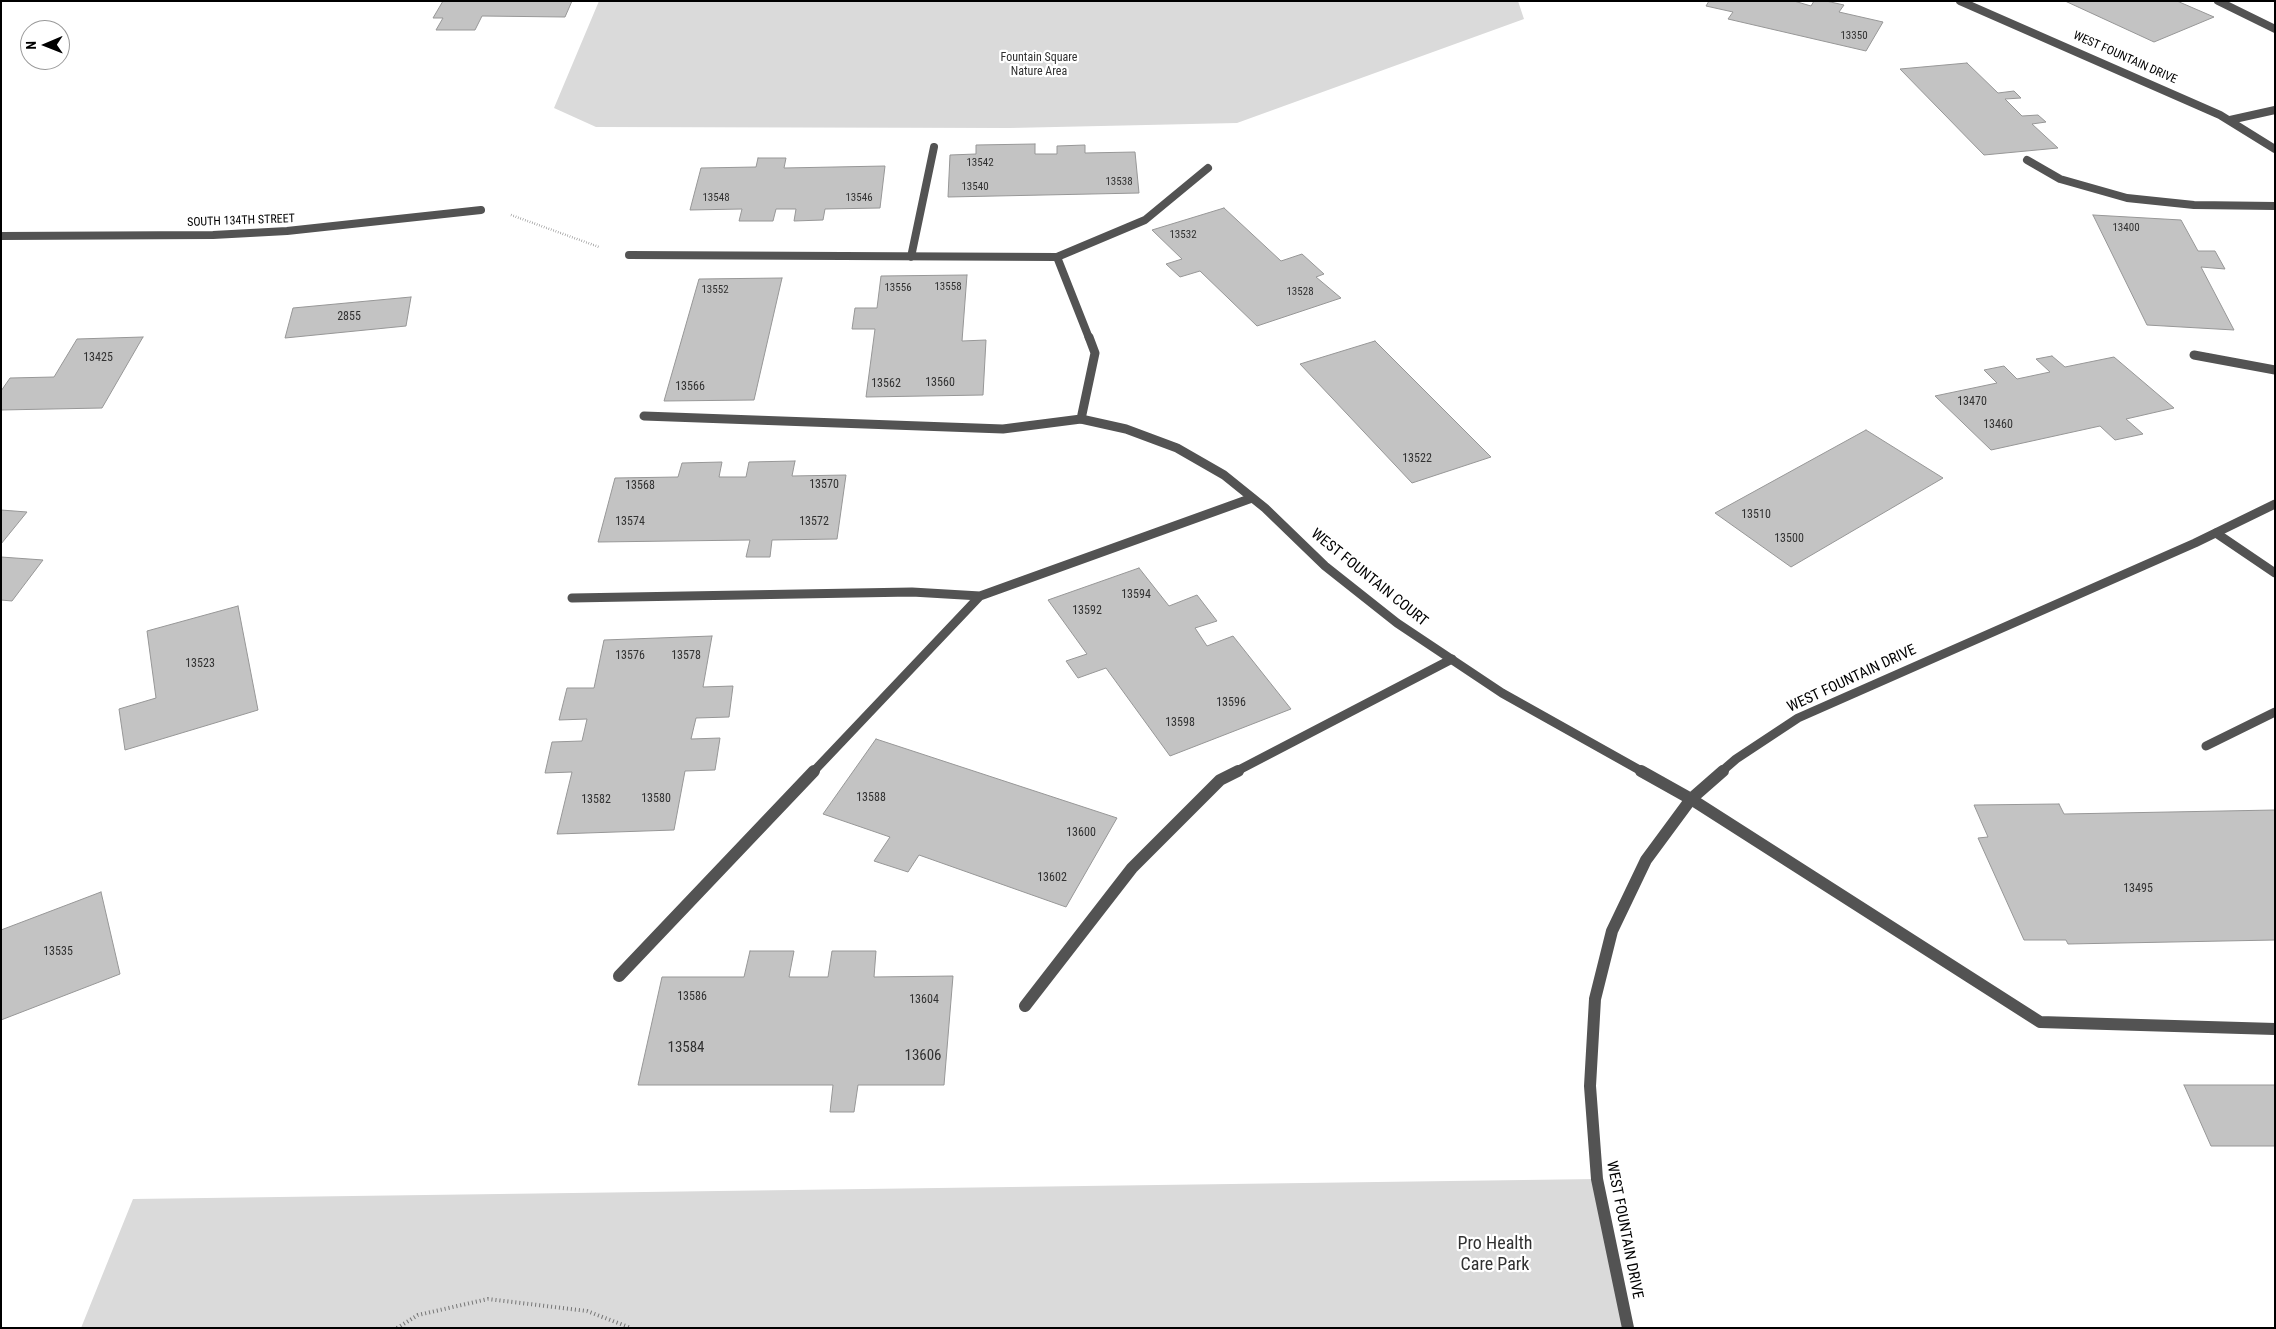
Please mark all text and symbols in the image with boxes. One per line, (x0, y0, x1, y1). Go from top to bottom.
north arrow (20, 20, 70, 70)
house number: 13350 (1840, 29, 1868, 43)
street label: WEST FOUNTAIN DRIVE (2071, 29, 2179, 87)
text: N (23, 41, 39, 50)
park label: Fountain Square Nature Area (1001, 51, 1077, 79)
house number: 13542 (966, 156, 994, 170)
house number: 13538 (1105, 175, 1133, 189)
house number: 13540 (961, 180, 989, 194)
house number: 13548 (702, 191, 730, 205)
house number: 13546 (845, 191, 873, 205)
street label: SOUTH 134TH STREET (187, 212, 295, 230)
house number: 13400 (2112, 221, 2140, 235)
house number: 13532 (1169, 228, 1197, 242)
house number: 13558 (934, 280, 962, 294)
house number: 13556 (884, 281, 912, 295)
house number: 13552 (701, 283, 729, 297)
house number: 13528 (1286, 285, 1314, 299)
house number: 2855 (337, 310, 361, 324)
house number: 13425 (83, 351, 113, 365)
house number: 13560 (925, 376, 955, 390)
house number: 13562 (871, 377, 901, 391)
house number: 13566 (675, 380, 705, 394)
house number: 13470 (1957, 395, 1987, 409)
house number: 13460 (1983, 418, 2013, 432)
house number: 13522 (1402, 452, 1432, 466)
house number: 13570 (809, 478, 839, 492)
house number: 13568 (625, 479, 655, 493)
house number: 13510 (1741, 508, 1771, 522)
house number: 13574 (615, 515, 645, 529)
house number: 13572 (799, 515, 829, 529)
street label: WEST FOUNTAIN COURT (1307, 525, 1431, 631)
house number: 13500 (1774, 532, 1804, 546)
house number: 13594 (1121, 588, 1151, 602)
house number: 13592 (1072, 604, 1102, 618)
street label: WEST FOUNTAIN DRIVE (1785, 641, 1919, 717)
house number: 13576 (615, 649, 645, 663)
house number: 13578 (671, 649, 701, 663)
house number: 13523 (185, 657, 215, 671)
house number: 13596 (1216, 696, 1246, 710)
house number: 13598 (1165, 716, 1195, 730)
house number: 13588 (856, 791, 886, 805)
house number: 13580 (641, 792, 671, 806)
house number: 13582 (581, 793, 611, 807)
house number: 13600 (1066, 826, 1096, 840)
house number: 13602 (1037, 871, 1067, 885)
house number: 13495 (2123, 882, 2153, 896)
house number: 13535 (43, 945, 73, 959)
house number: 13586 (677, 990, 707, 1004)
house number: 13604 (909, 993, 939, 1007)
house number: 13584 (667, 1039, 705, 1057)
house number: 13606 (904, 1047, 942, 1065)
street label: WEST FOUNTAIN DRIVE (1602, 1159, 1646, 1301)
park label: Pro Health Care Park (1458, 1233, 1532, 1276)

